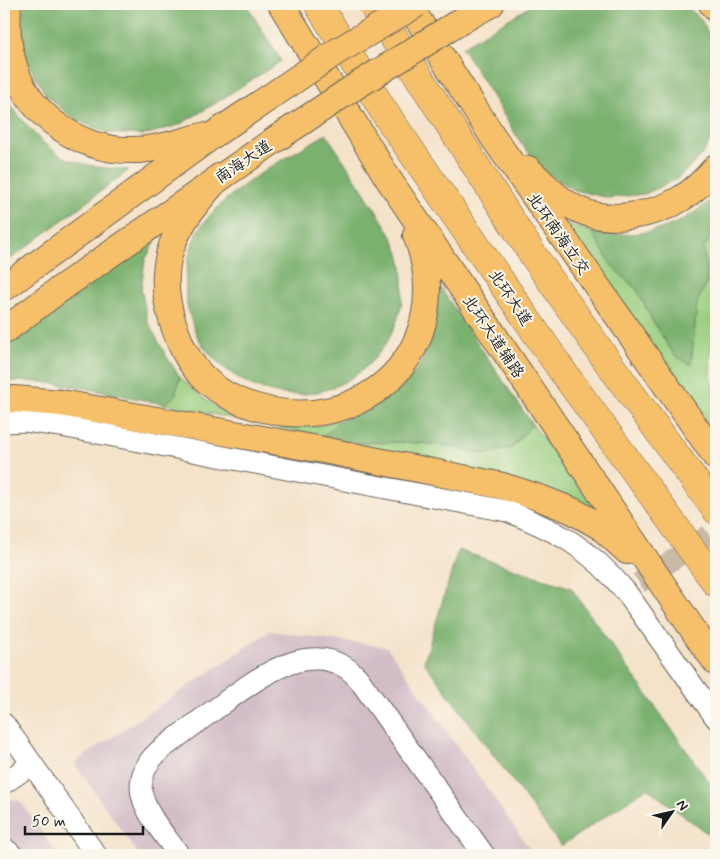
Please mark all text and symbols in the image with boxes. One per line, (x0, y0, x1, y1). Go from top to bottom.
street label: 南海大道 (211, 136, 276, 189)
street label: 北环南海立交 (522, 189, 594, 279)
street label: 北环大道 (483, 265, 536, 330)
street label: 北环大道辅路 (457, 291, 528, 383)
north arrow (648, 786, 698, 836)
text: N (672, 796, 692, 814)
scale bar (25, 804, 142, 836)
text: 50 m (32, 812, 66, 832)

